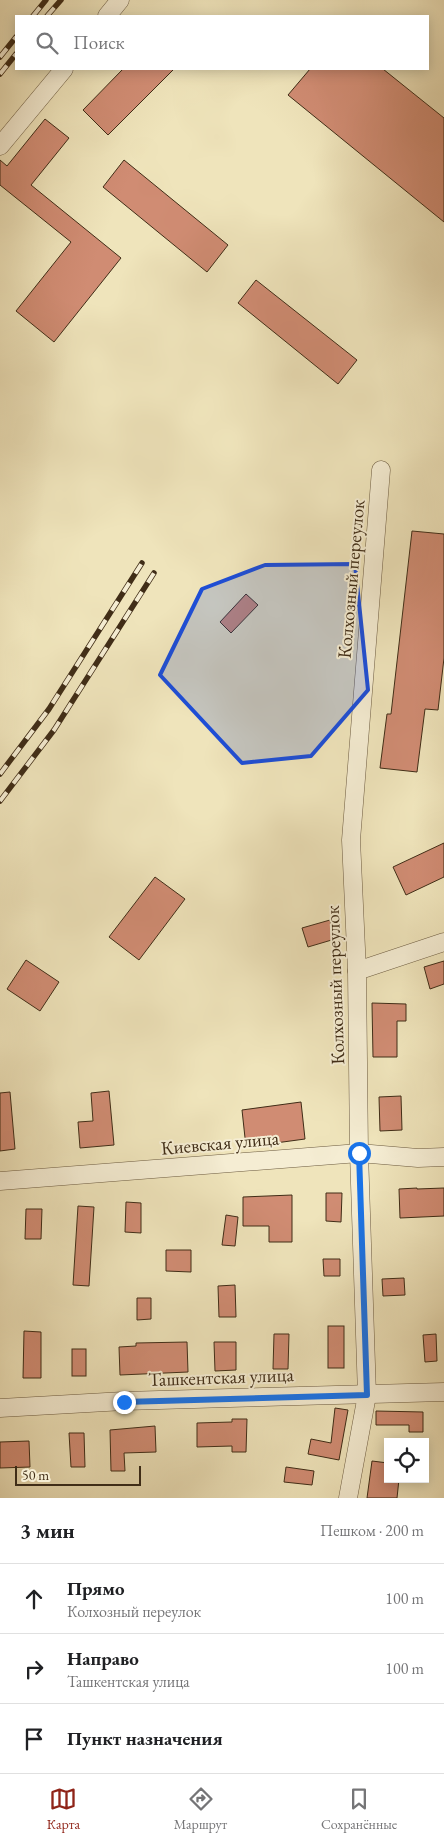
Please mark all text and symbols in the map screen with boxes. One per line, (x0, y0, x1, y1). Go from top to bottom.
search box (15, 15, 429, 70)
icon: search (33, 29, 61, 57)
text: Поиск (73, 30, 125, 55)
street label: Колхозный переулок (332, 499, 370, 659)
street label: Колхозный переулок (320, 905, 350, 1065)
street label: Киевская улица (160, 1125, 281, 1161)
route start (348, 1142, 371, 1165)
street label: Ташкентская улица (148, 1362, 295, 1392)
route end (113, 1391, 136, 1414)
map controls (384, 1438, 429, 1483)
button: locate (384, 1438, 429, 1483)
scale bar (15, 1463, 141, 1486)
text: 50 m (22, 1466, 49, 1484)
text: 3 мин (20, 1517, 75, 1544)
text: Пешком · 200 m (320, 1520, 424, 1541)
text: Прямо (67, 1576, 125, 1601)
icon: ahead (20, 1585, 48, 1613)
text: 100 m (385, 1588, 424, 1609)
text: Колхозный переулок (67, 1601, 201, 1622)
text: Направо (67, 1646, 139, 1671)
icon: right (20, 1655, 48, 1683)
text: 100 m (385, 1658, 424, 1679)
text: Ташкентская улица (67, 1671, 190, 1692)
icon: arrive (20, 1725, 48, 1753)
text: Пункт назначения (67, 1726, 223, 1751)
tab: Карта (47, 1785, 80, 1833)
tab: Маршрут (174, 1785, 227, 1833)
tab: Сохранённые (321, 1785, 397, 1833)

